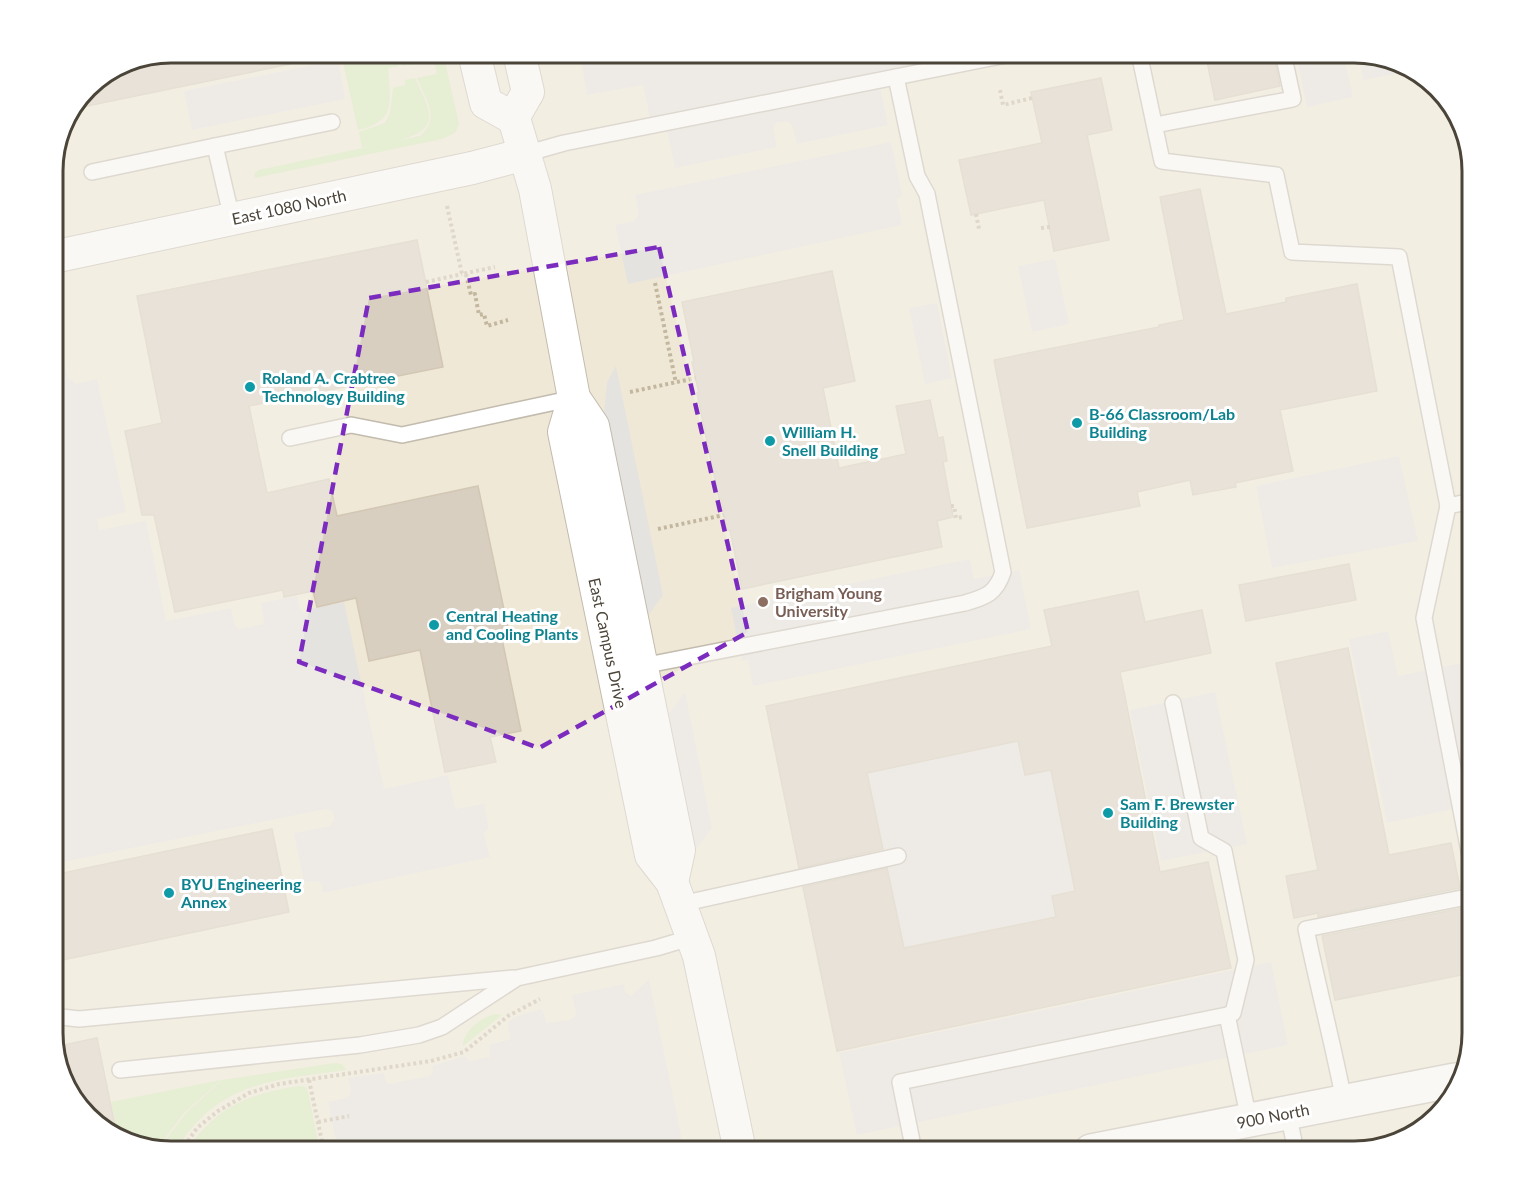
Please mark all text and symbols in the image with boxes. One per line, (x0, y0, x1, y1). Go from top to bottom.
street label: East 1080 North (230, 185, 348, 228)
place label: Roland A. Crabtree Technology Building (262, 368, 405, 405)
marker: Roland A. Crabtree Technology Building (243, 380, 257, 394)
place label: B-66 Classroom/Lab Building (1089, 404, 1235, 441)
marker: B-66 Classroom/Lab Building (1070, 416, 1084, 430)
place label: William H. Snell Building (782, 422, 879, 459)
marker: William H. Snell Building (763, 434, 777, 448)
street label: East Campus Drive (585, 576, 632, 710)
place label: Brigham Young University (775, 583, 882, 620)
marker: Brigham Young University (756, 595, 770, 609)
place label: Central Heating and Cooling Plants (446, 606, 578, 643)
marker: Central Heating and Cooling Plants (427, 618, 441, 632)
place label: Sam F. Brewster Building (1120, 794, 1234, 831)
marker: Sam F. Brewster Building (1101, 806, 1115, 820)
place label: BYU Engineering Annex (180, 874, 302, 911)
marker: BYU Engineering Annex (162, 886, 176, 900)
street label: 900 North (1235, 1099, 1311, 1132)

